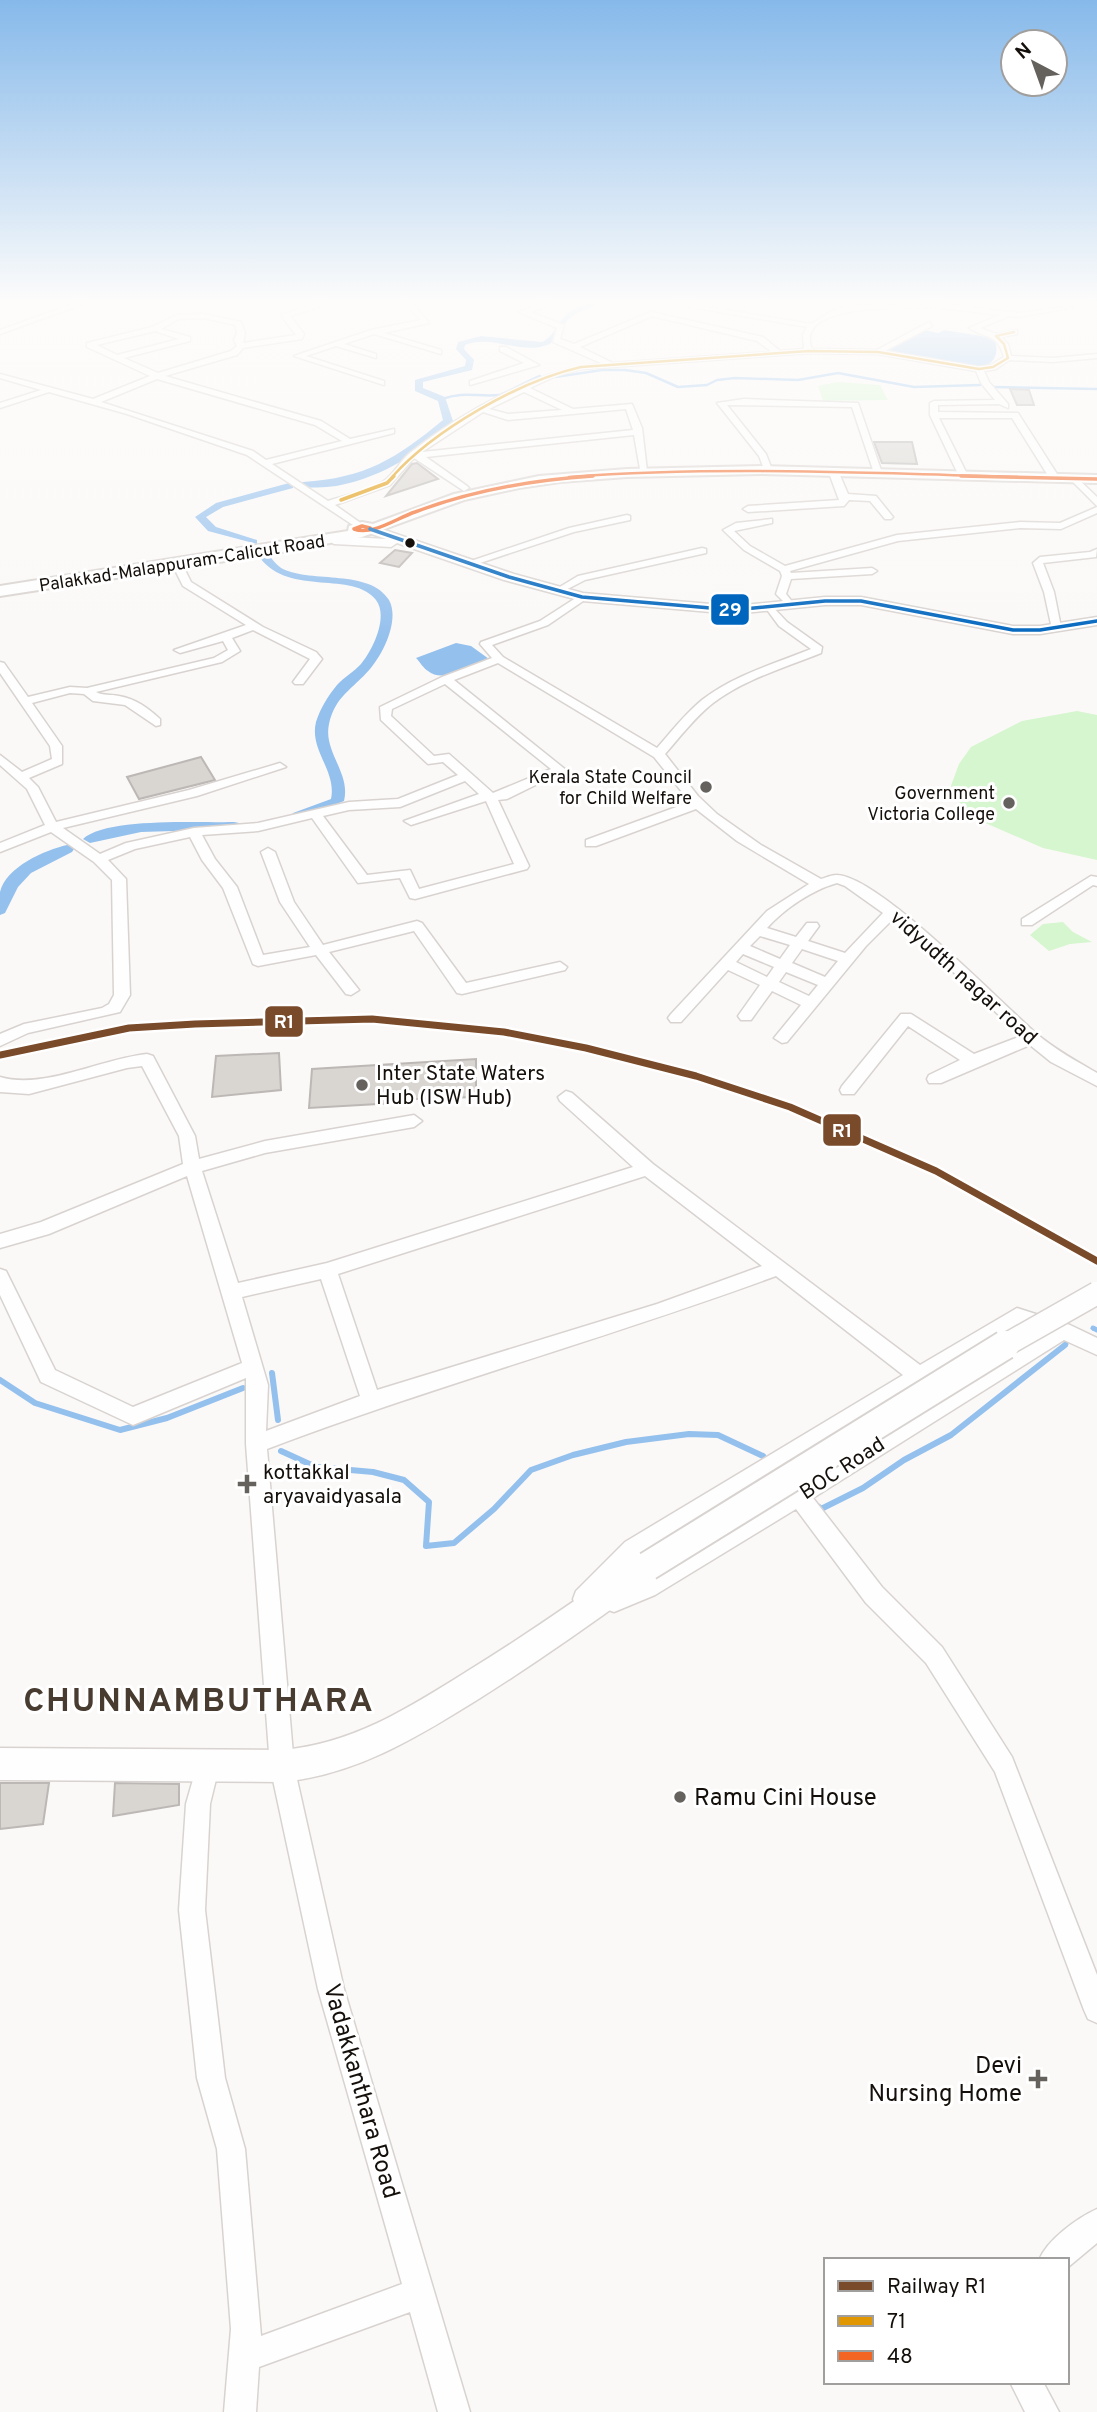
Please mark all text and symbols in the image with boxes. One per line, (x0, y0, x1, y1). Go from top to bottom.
north arrow (999, 28, 1069, 98)
text: N (1011, 38, 1037, 65)
street label: Palakkad-Malappuram-Calicut Road (38, 530, 327, 598)
unlabelled marker (403, 536, 417, 550)
line badge: 29 (710, 593, 750, 626)
text: 29 (718, 599, 742, 623)
place label: Kerala State Council for Child Welfare (528, 767, 692, 811)
marker: Kerala State Council for Child Welfare (698, 779, 714, 795)
place label: Government Victoria College (867, 783, 995, 827)
marker: Government Victoria College (1001, 795, 1017, 811)
street label: vidyudth nagar road (884, 905, 1042, 1051)
line badge: R1 (264, 1005, 304, 1038)
text: R1 (274, 1011, 294, 1035)
place label: Inter State Waters Hub (ISW Hub) (376, 1061, 545, 1112)
marker: Inter State Waters Hub (ISW Hub) (354, 1077, 370, 1093)
line badge: R1 (822, 1113, 862, 1147)
text: R1 (832, 1120, 852, 1144)
street label: BOC Road (795, 1432, 891, 1507)
place label: kottakkal aryavaidyasala (263, 1460, 402, 1511)
marker: kottakkal aryavaidyasala (237, 1474, 257, 1494)
district label: CHUNNAMBUTHARA (23, 1682, 375, 1724)
place label: Ramu Cini House (694, 1784, 877, 1814)
marker: Ramu Cini House (672, 1789, 688, 1805)
street label: Vadakkanthara Road (315, 1981, 405, 2202)
place label: Devi Nursing Home (868, 2052, 1022, 2110)
marker: Devi Nursing Home (1028, 2069, 1048, 2089)
legend (824, 2258, 1069, 2384)
text: Railway R1 (887, 2274, 986, 2301)
text: 71 (887, 2309, 906, 2336)
text: 48 (887, 2344, 913, 2371)

